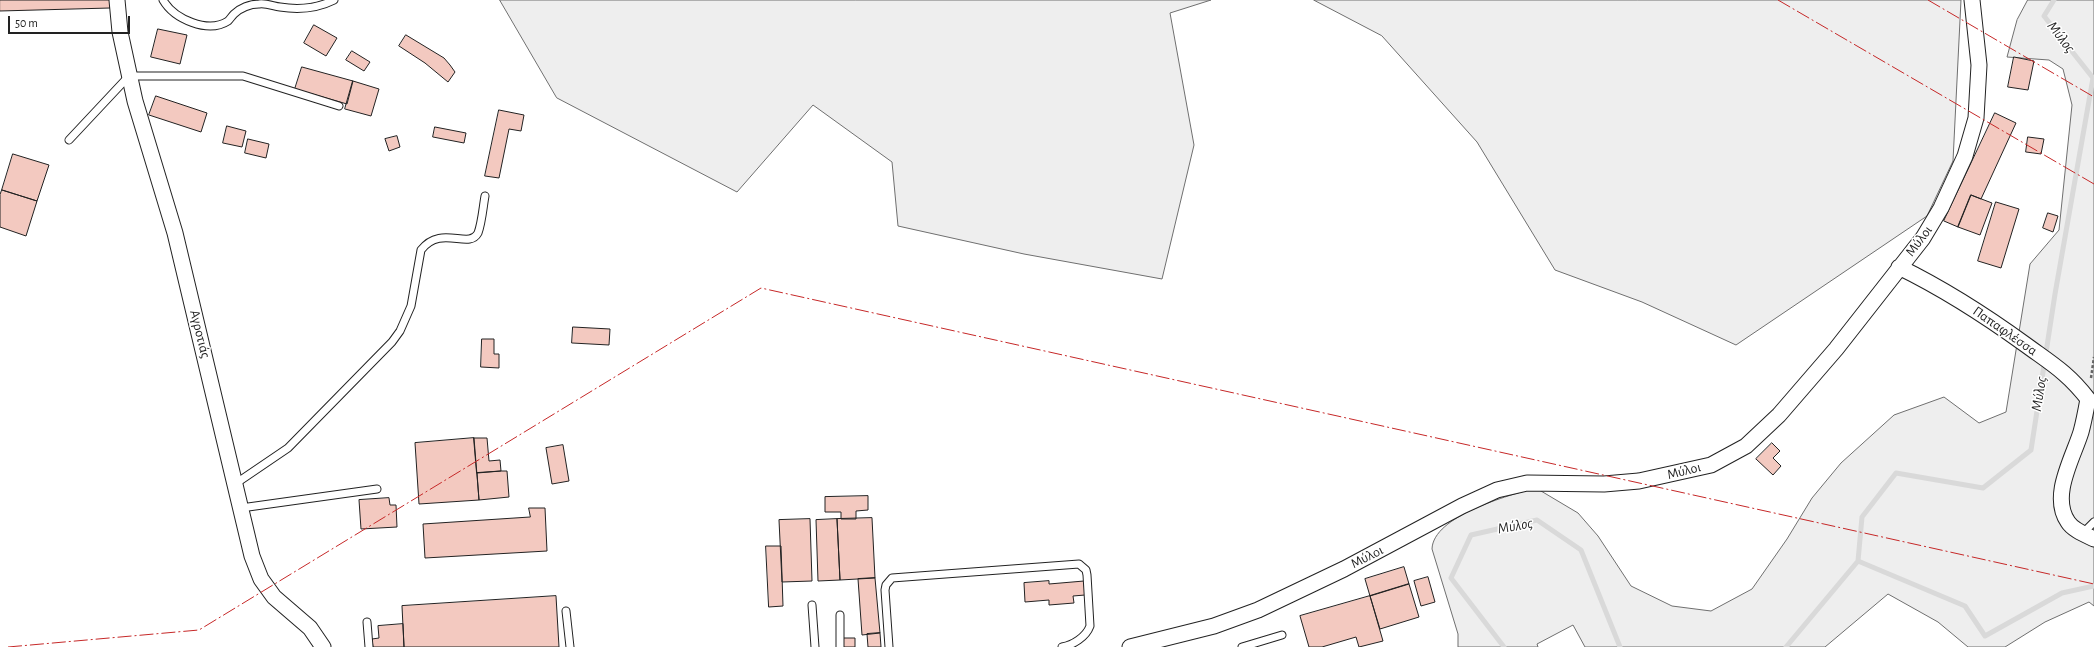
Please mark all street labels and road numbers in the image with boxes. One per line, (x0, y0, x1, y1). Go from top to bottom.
street label: Μύλοι (1902, 222, 1936, 260)
street label: Παπαφλέσσα (1970, 303, 2040, 359)
street label: Αγροτιάς (186, 308, 214, 360)
street label: Μύλοι (1665, 459, 1703, 483)
street label: Μύλοι (1348, 542, 1386, 572)

